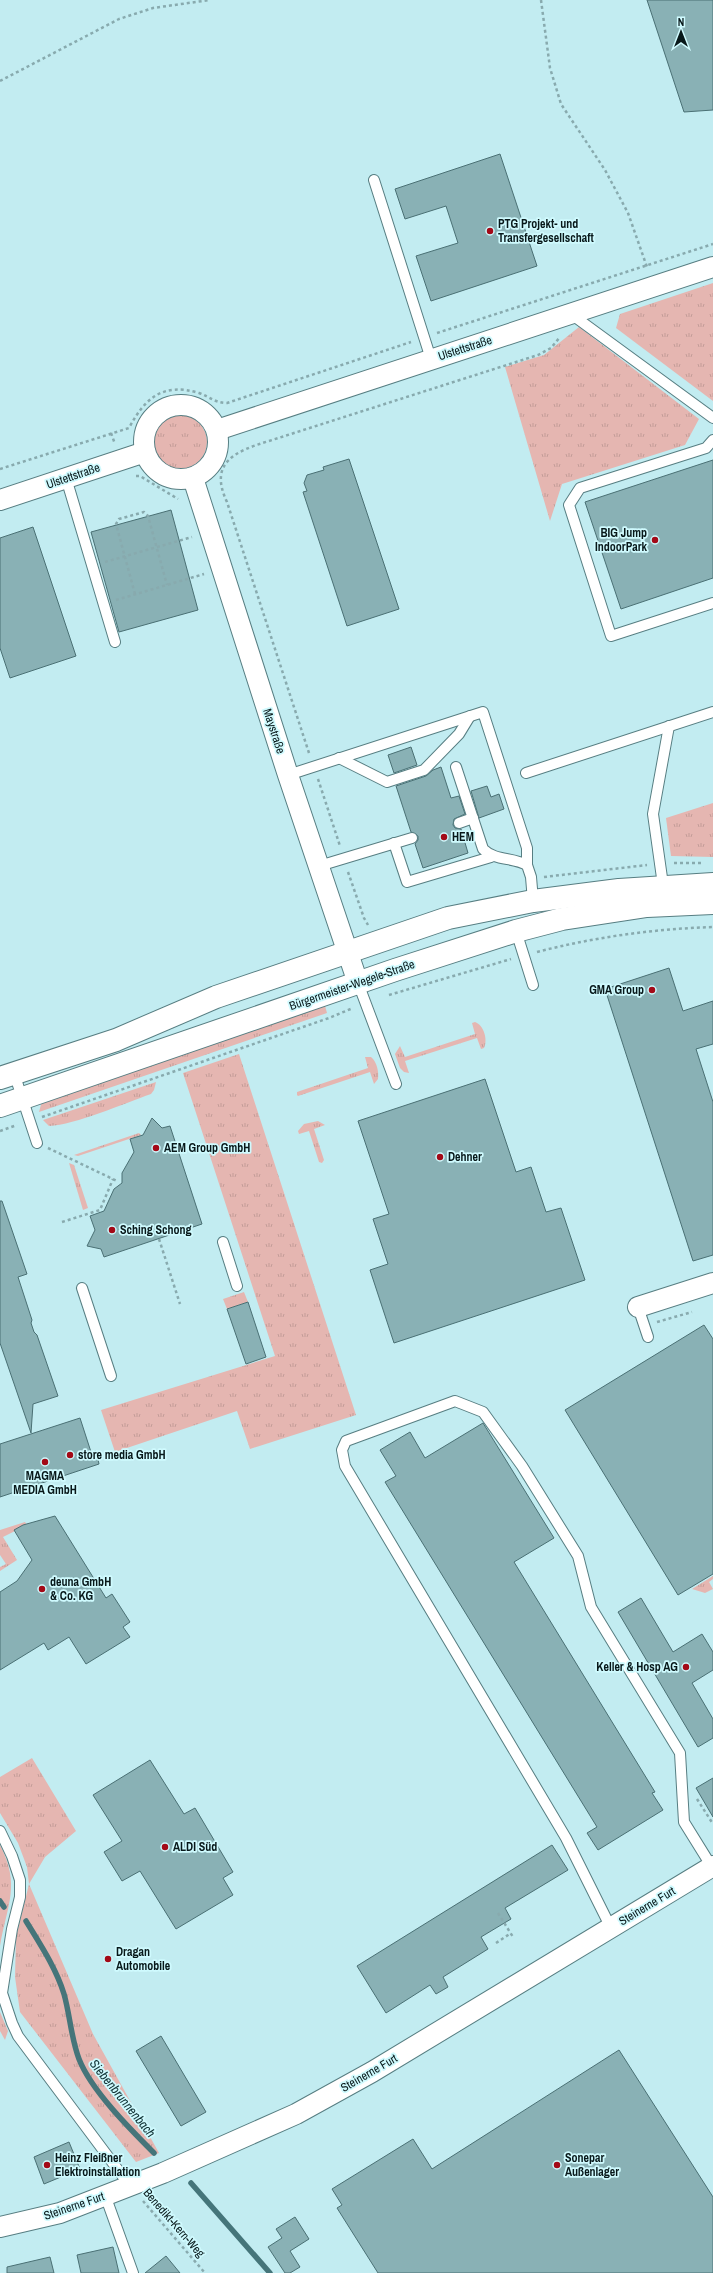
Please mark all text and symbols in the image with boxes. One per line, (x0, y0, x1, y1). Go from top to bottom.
north arrow (661, 12, 701, 52)
text: N (678, 15, 684, 29)
place label: PTG Projekt- und Transfergesellschaft (498, 216, 594, 246)
marker: PTG Projekt- und Transfergesellschaft (485, 226, 495, 236)
street label: Ulstettstraße (436, 332, 494, 364)
street label: Ulstettstraße (44, 459, 102, 493)
place label: BIG Jump IndoorPark (595, 525, 648, 555)
marker: BIG Jump IndoorPark (650, 535, 660, 545)
street label: Maystraße (259, 706, 289, 756)
place label: HEM (452, 829, 474, 845)
marker: HEM (439, 832, 449, 842)
street label: Bürgermeister-Wegele-Straße (287, 956, 417, 1014)
place label: GMA Group (589, 982, 644, 998)
marker: GMA Group (647, 985, 657, 995)
place label: AEM Group GmbH (164, 1140, 250, 1156)
marker: AEM Group GmbH (151, 1143, 161, 1153)
place label: Dehner (448, 1149, 482, 1165)
marker: Dehner (435, 1152, 445, 1162)
place label: Sching Schong (120, 1222, 192, 1238)
marker: Sching Schong (107, 1225, 117, 1235)
place label: store media GmbH (78, 1447, 166, 1463)
marker: store media GmbH (65, 1450, 75, 1460)
marker: MAGMA MEDIA GmbH (40, 1457, 50, 1467)
place label: MAGMA MEDIA GmbH (13, 1468, 77, 1498)
place label: deuna GmbH & Co. KG (50, 1574, 111, 1604)
marker: deuna GmbH & Co. KG (37, 1584, 47, 1594)
place label: Keller & Hosp AG (596, 1659, 678, 1675)
marker: Keller & Hosp AG (681, 1662, 691, 1672)
place label: ALDI Süd (173, 1839, 217, 1855)
marker: ALDI Süd (160, 1842, 170, 1852)
street label: Steinerne Furt (616, 1883, 678, 1929)
place label: Dragan Automobile (116, 1944, 171, 1974)
marker: Dragan Automobile (103, 1954, 113, 1964)
street label: Steinerne Furt (338, 2050, 400, 2096)
water label: Siebenbrunnenbach (86, 2056, 159, 2141)
place label: Heinz Fleißner Elektroinstallation (55, 2150, 140, 2180)
place label: Sonepar Außenlager (565, 2150, 619, 2180)
marker: Heinz Fleißner Elektroinstallation (42, 2160, 52, 2170)
marker: Sonepar Außenlager (552, 2160, 562, 2170)
street label: Benedikt-Kern-Weg (140, 2185, 209, 2261)
street label: Steinerne Furt (42, 2188, 107, 2224)

